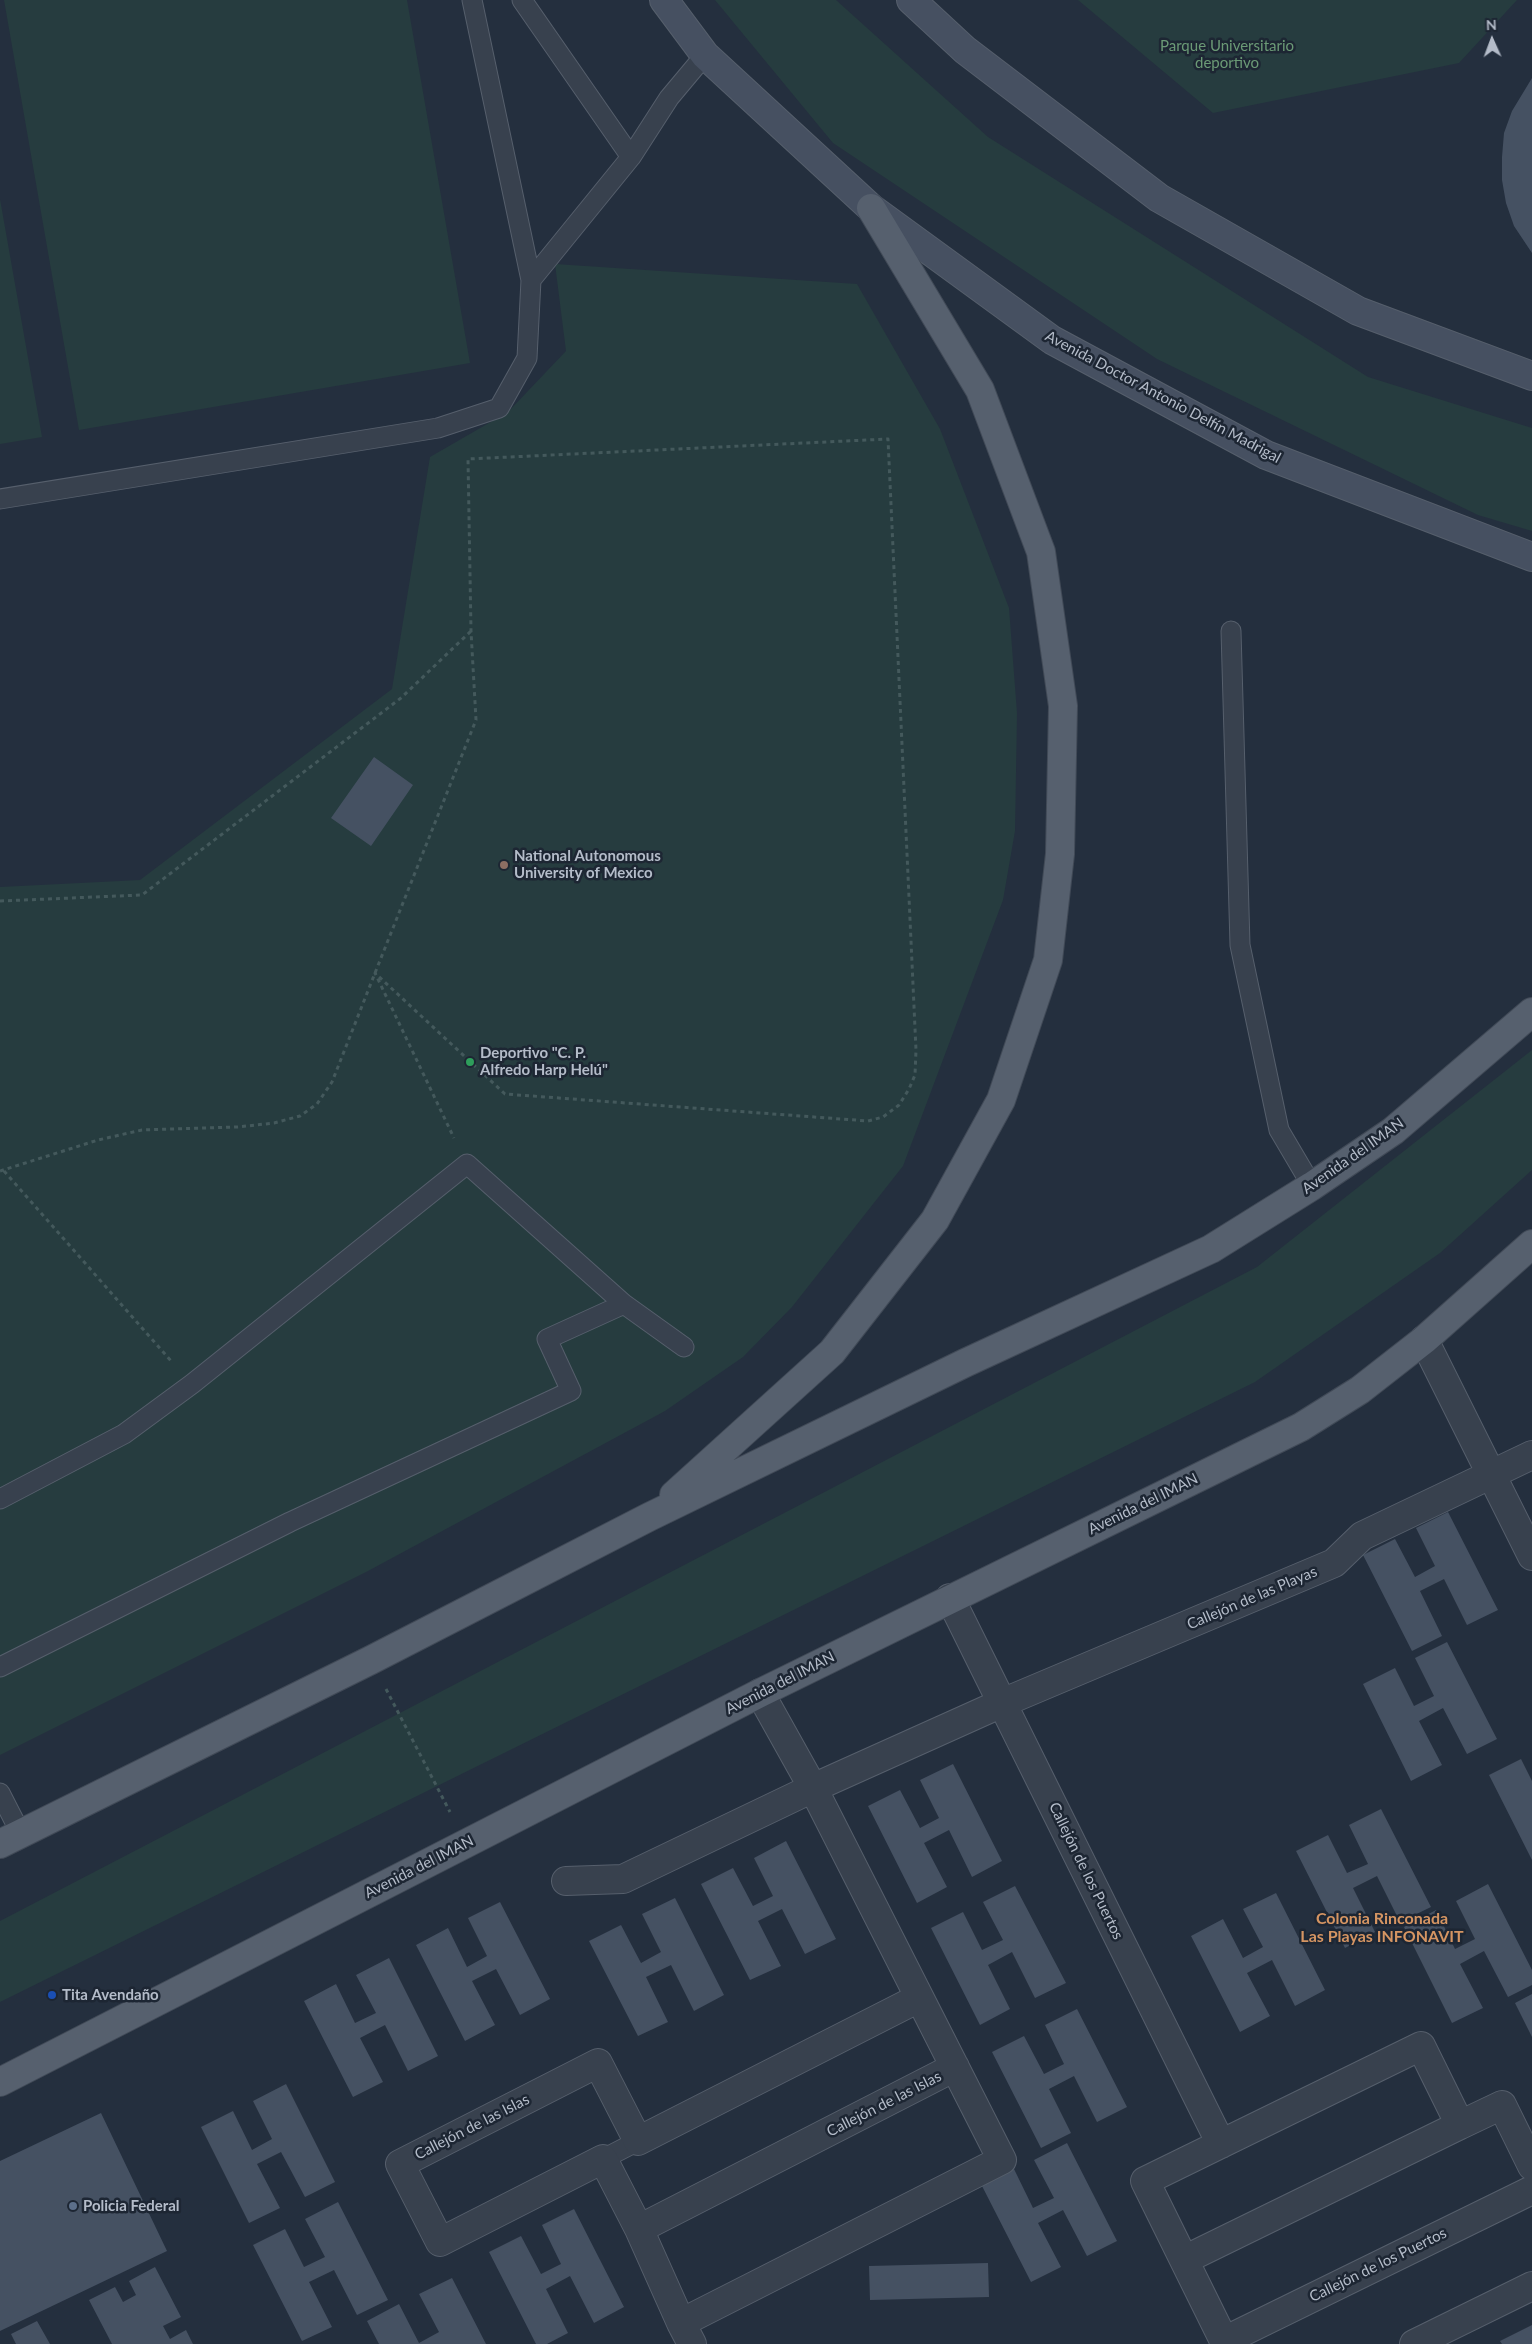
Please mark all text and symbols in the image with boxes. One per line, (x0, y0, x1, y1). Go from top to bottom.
north arrow (1467, 15, 1517, 65)
text: N (1486, 16, 1497, 33)
park label: Parque Universitario deportivo (1160, 37, 1294, 72)
street label: Avenida Doctor Antonio Delfín Madrigal (1042, 327, 1284, 467)
place label: National Autonomous University of Mexico (514, 847, 661, 882)
marker: National Autonomous University of Mexico (498, 859, 510, 871)
place label: Deportivo "C. P. Alfredo Harp Helú" (480, 1044, 608, 1079)
marker: Deportivo "C. P. Alfredo Harp Helú" (464, 1056, 476, 1068)
street label: Avenida del IMAN (1299, 1114, 1407, 1198)
street label: Avenida del IMAN (1085, 1470, 1201, 1538)
street label: Callejón de las Playas (1184, 1562, 1320, 1634)
street label: Avenida del IMAN (722, 1648, 838, 1718)
street label: Callejón de los Puertos (1045, 1799, 1127, 1943)
street label: Avenida del IMAN (361, 1832, 477, 1902)
district label: Colonia Rinconada Las Playas INFONAVIT (1300, 1909, 1464, 1947)
place label: Tita Avendaño (62, 1986, 159, 2004)
marker: Tita Avendaño (46, 1989, 58, 2001)
street label: Callejón de las Islas (824, 2067, 944, 2141)
street label: Callejón de las Islas (412, 2090, 532, 2164)
place label: Policia Federal (83, 2197, 180, 2215)
marker: Policia Federal (67, 2200, 79, 2212)
street label: Callejón de los Puertos (1306, 2224, 1450, 2306)

